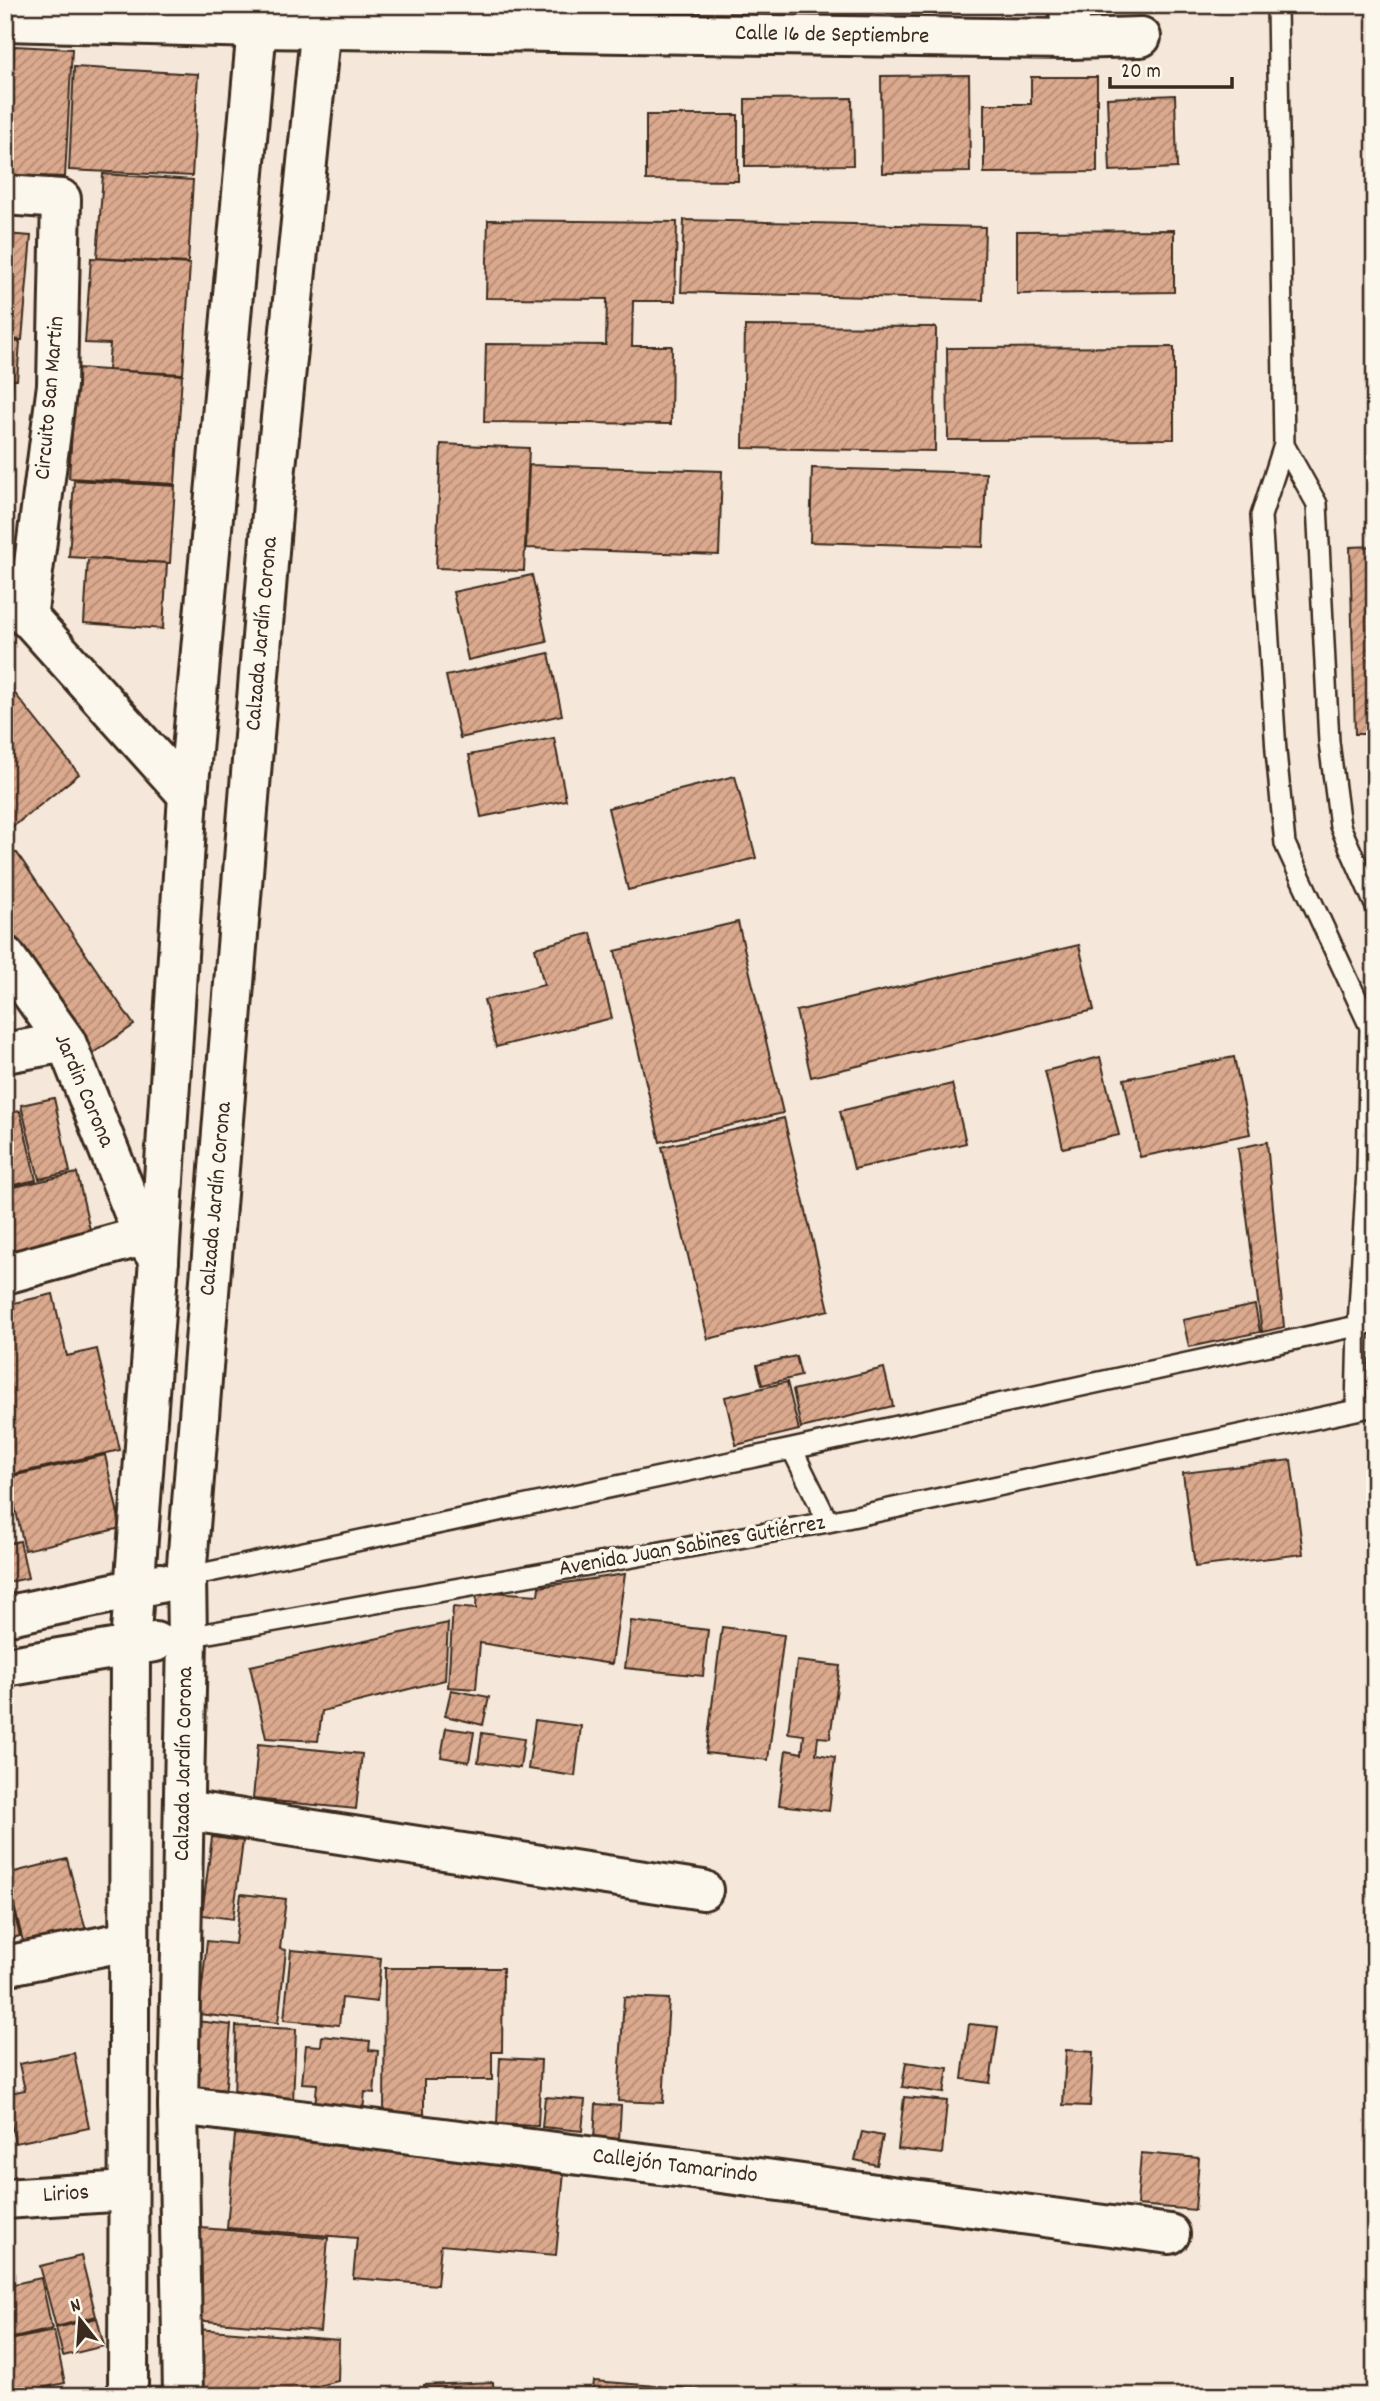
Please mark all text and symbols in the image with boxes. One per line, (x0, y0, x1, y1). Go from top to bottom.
street label: Calle 16 de Septiembre (735, 18, 929, 54)
scale bar (1110, 46, 1233, 90)
text: 20 m (1121, 58, 1161, 88)
street label: Circuito San Martin (27, 315, 75, 481)
street label: Calzada Jardín Corona (238, 535, 288, 732)
street label: Jardin Corona (44, 1029, 122, 1154)
street label: Calzada Jardín Corona (192, 1100, 242, 1297)
street label: Avenida Juan Sabines Gutiérrez (556, 1507, 828, 1587)
street label: Calzada Jardín Corona (167, 1665, 203, 1861)
street label: Callejón Tamarindo (590, 2140, 760, 2194)
street label: Lirios (42, 2177, 90, 2213)
north arrow (46, 2286, 116, 2356)
text: N (68, 2293, 84, 2321)

